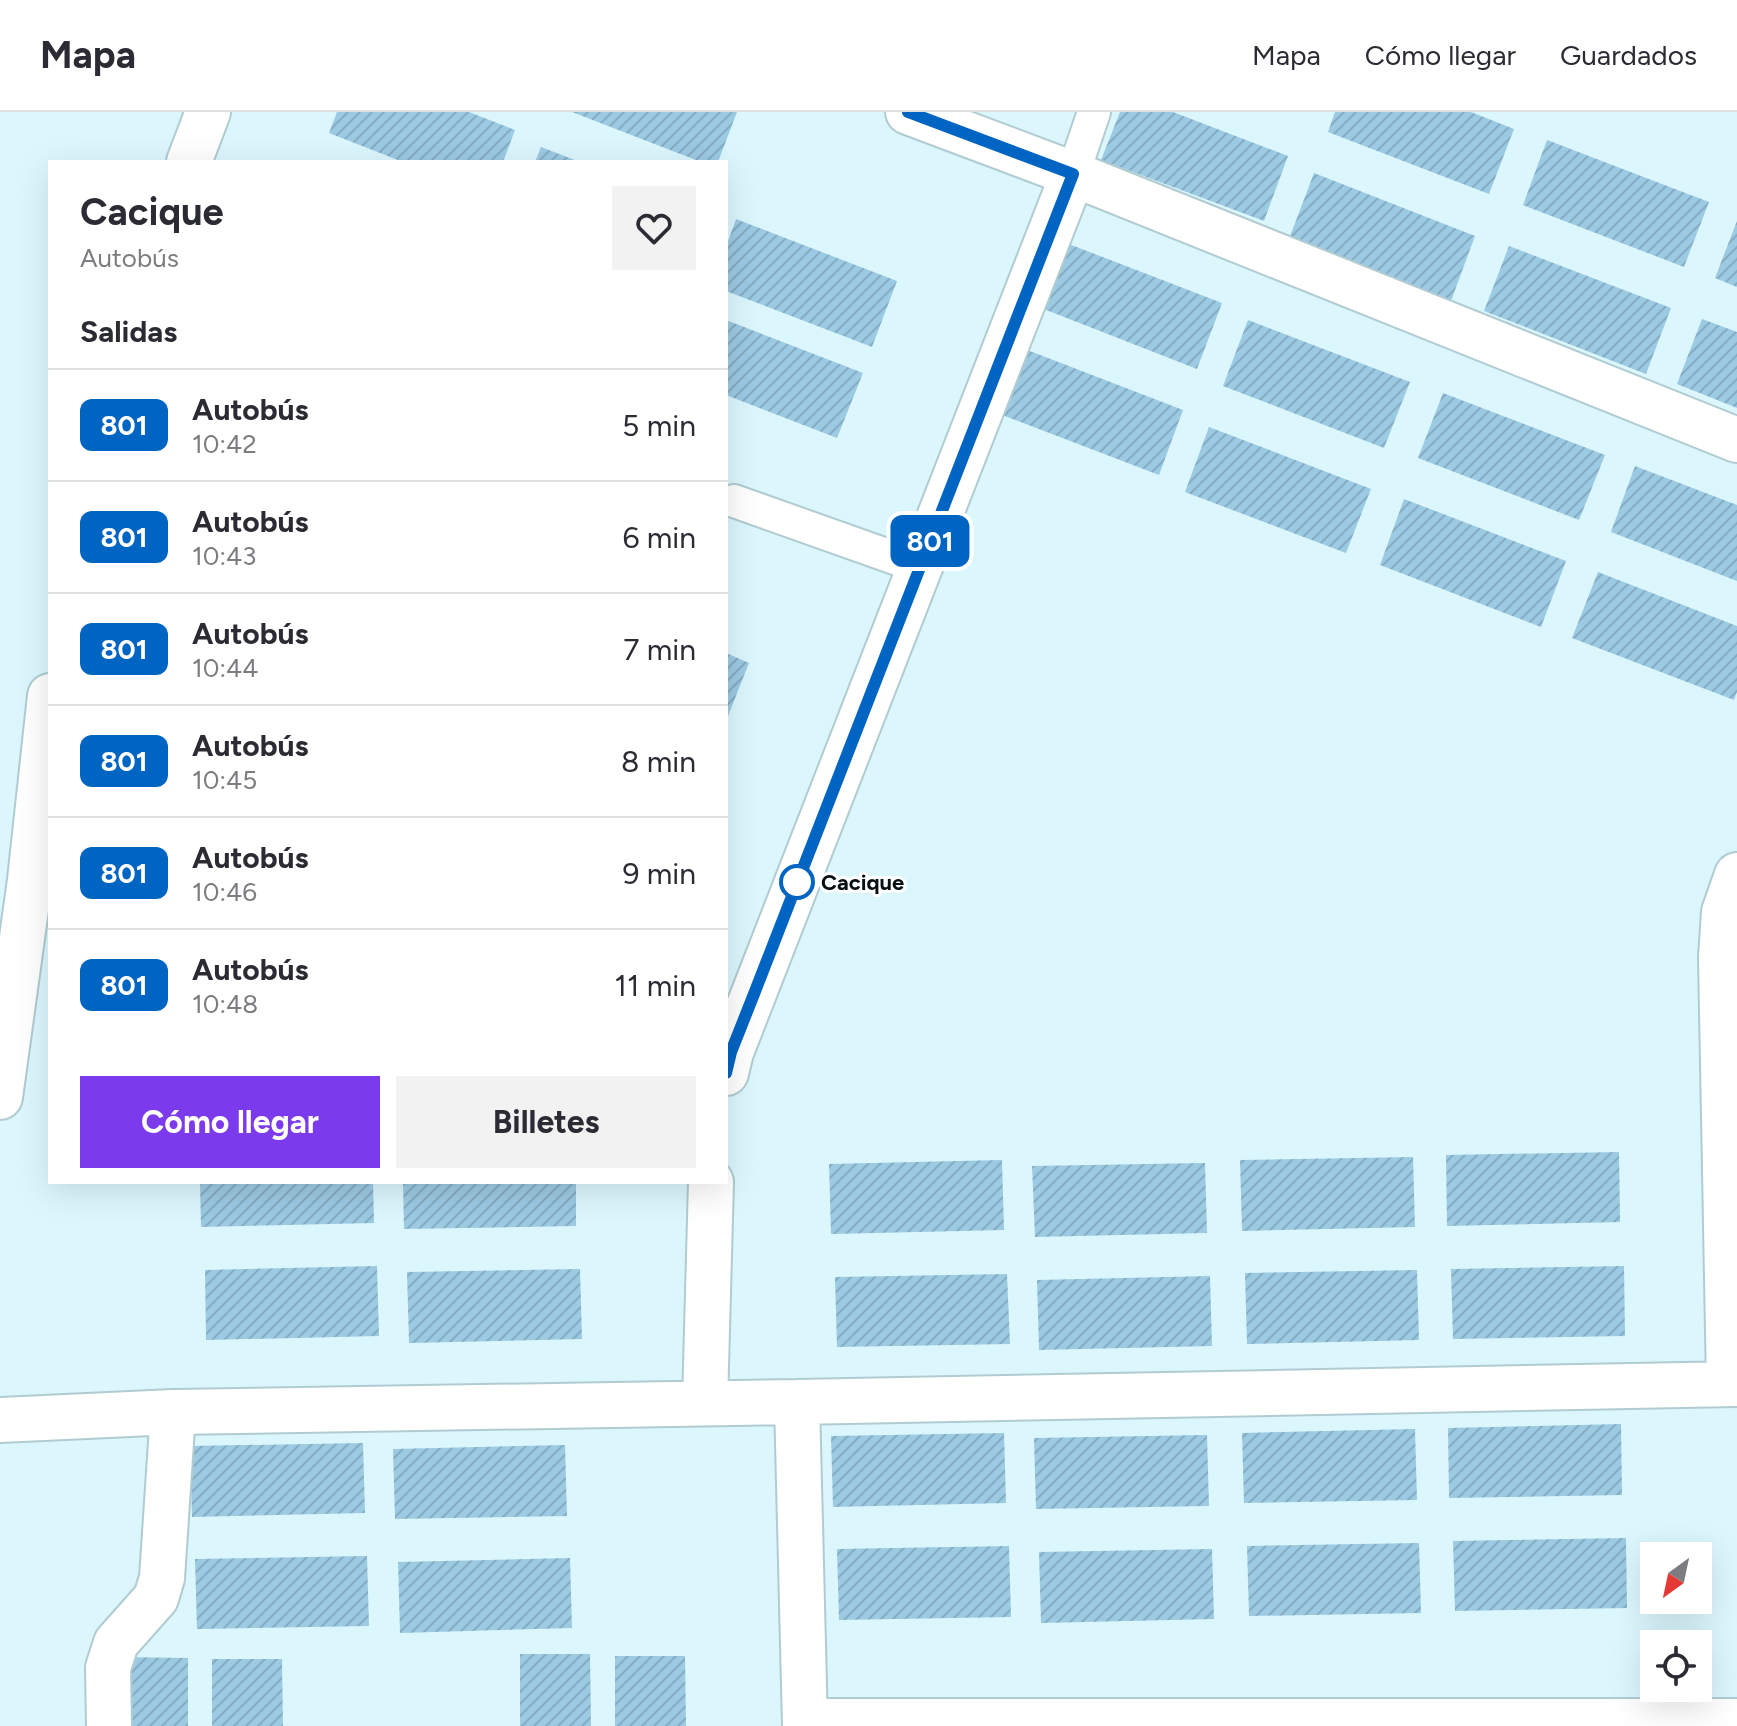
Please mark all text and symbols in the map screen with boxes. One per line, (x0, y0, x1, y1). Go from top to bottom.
text: Mapa (40, 32, 136, 78)
text: Mapa (1252, 38, 1321, 72)
text: Cómo llegar (1365, 38, 1516, 72)
text: Guardados (1560, 38, 1697, 72)
button: heart (612, 186, 696, 270)
text: Cacique (80, 189, 224, 235)
text: Autobús (80, 242, 179, 274)
text: Salidas (80, 313, 177, 350)
text: Autobús (192, 391, 309, 428)
text: 5 min (622, 407, 696, 444)
text: 801 (100, 408, 148, 442)
text: 10:42 (192, 428, 257, 460)
text: Autobús (192, 503, 309, 540)
line badge: 801 (884, 515, 976, 567)
text: 6 min (622, 519, 696, 556)
text: 801 (100, 520, 148, 554)
text: 801 (906, 524, 954, 558)
text: 10:43 (192, 540, 256, 572)
text: Autobús (192, 615, 309, 652)
text: 7 min (623, 631, 696, 668)
text: 801 (100, 632, 148, 666)
text: 10:44 (192, 652, 258, 684)
text: Autobús (192, 727, 309, 764)
text: 8 min (621, 743, 696, 780)
text: 801 (100, 744, 148, 778)
text: 10:45 (192, 764, 257, 796)
text: Autobús (192, 839, 309, 876)
text: 9 min (622, 855, 696, 892)
text: 801 (100, 856, 148, 890)
marker: Cacique (780, 865, 814, 899)
place label: Cacique (821, 869, 904, 896)
text: 10:46 (192, 876, 257, 908)
text: Autobús (192, 951, 309, 988)
text: 11 min (615, 967, 696, 1004)
text: 801 (100, 968, 148, 1002)
text: 10:48 (192, 988, 258, 1020)
button: Cómo llegar (80, 1076, 380, 1168)
button: Billetes (396, 1076, 696, 1168)
north arrow (1640, 1542, 1712, 1614)
map controls (1640, 1542, 1712, 1702)
button: locate (1640, 1630, 1712, 1702)

